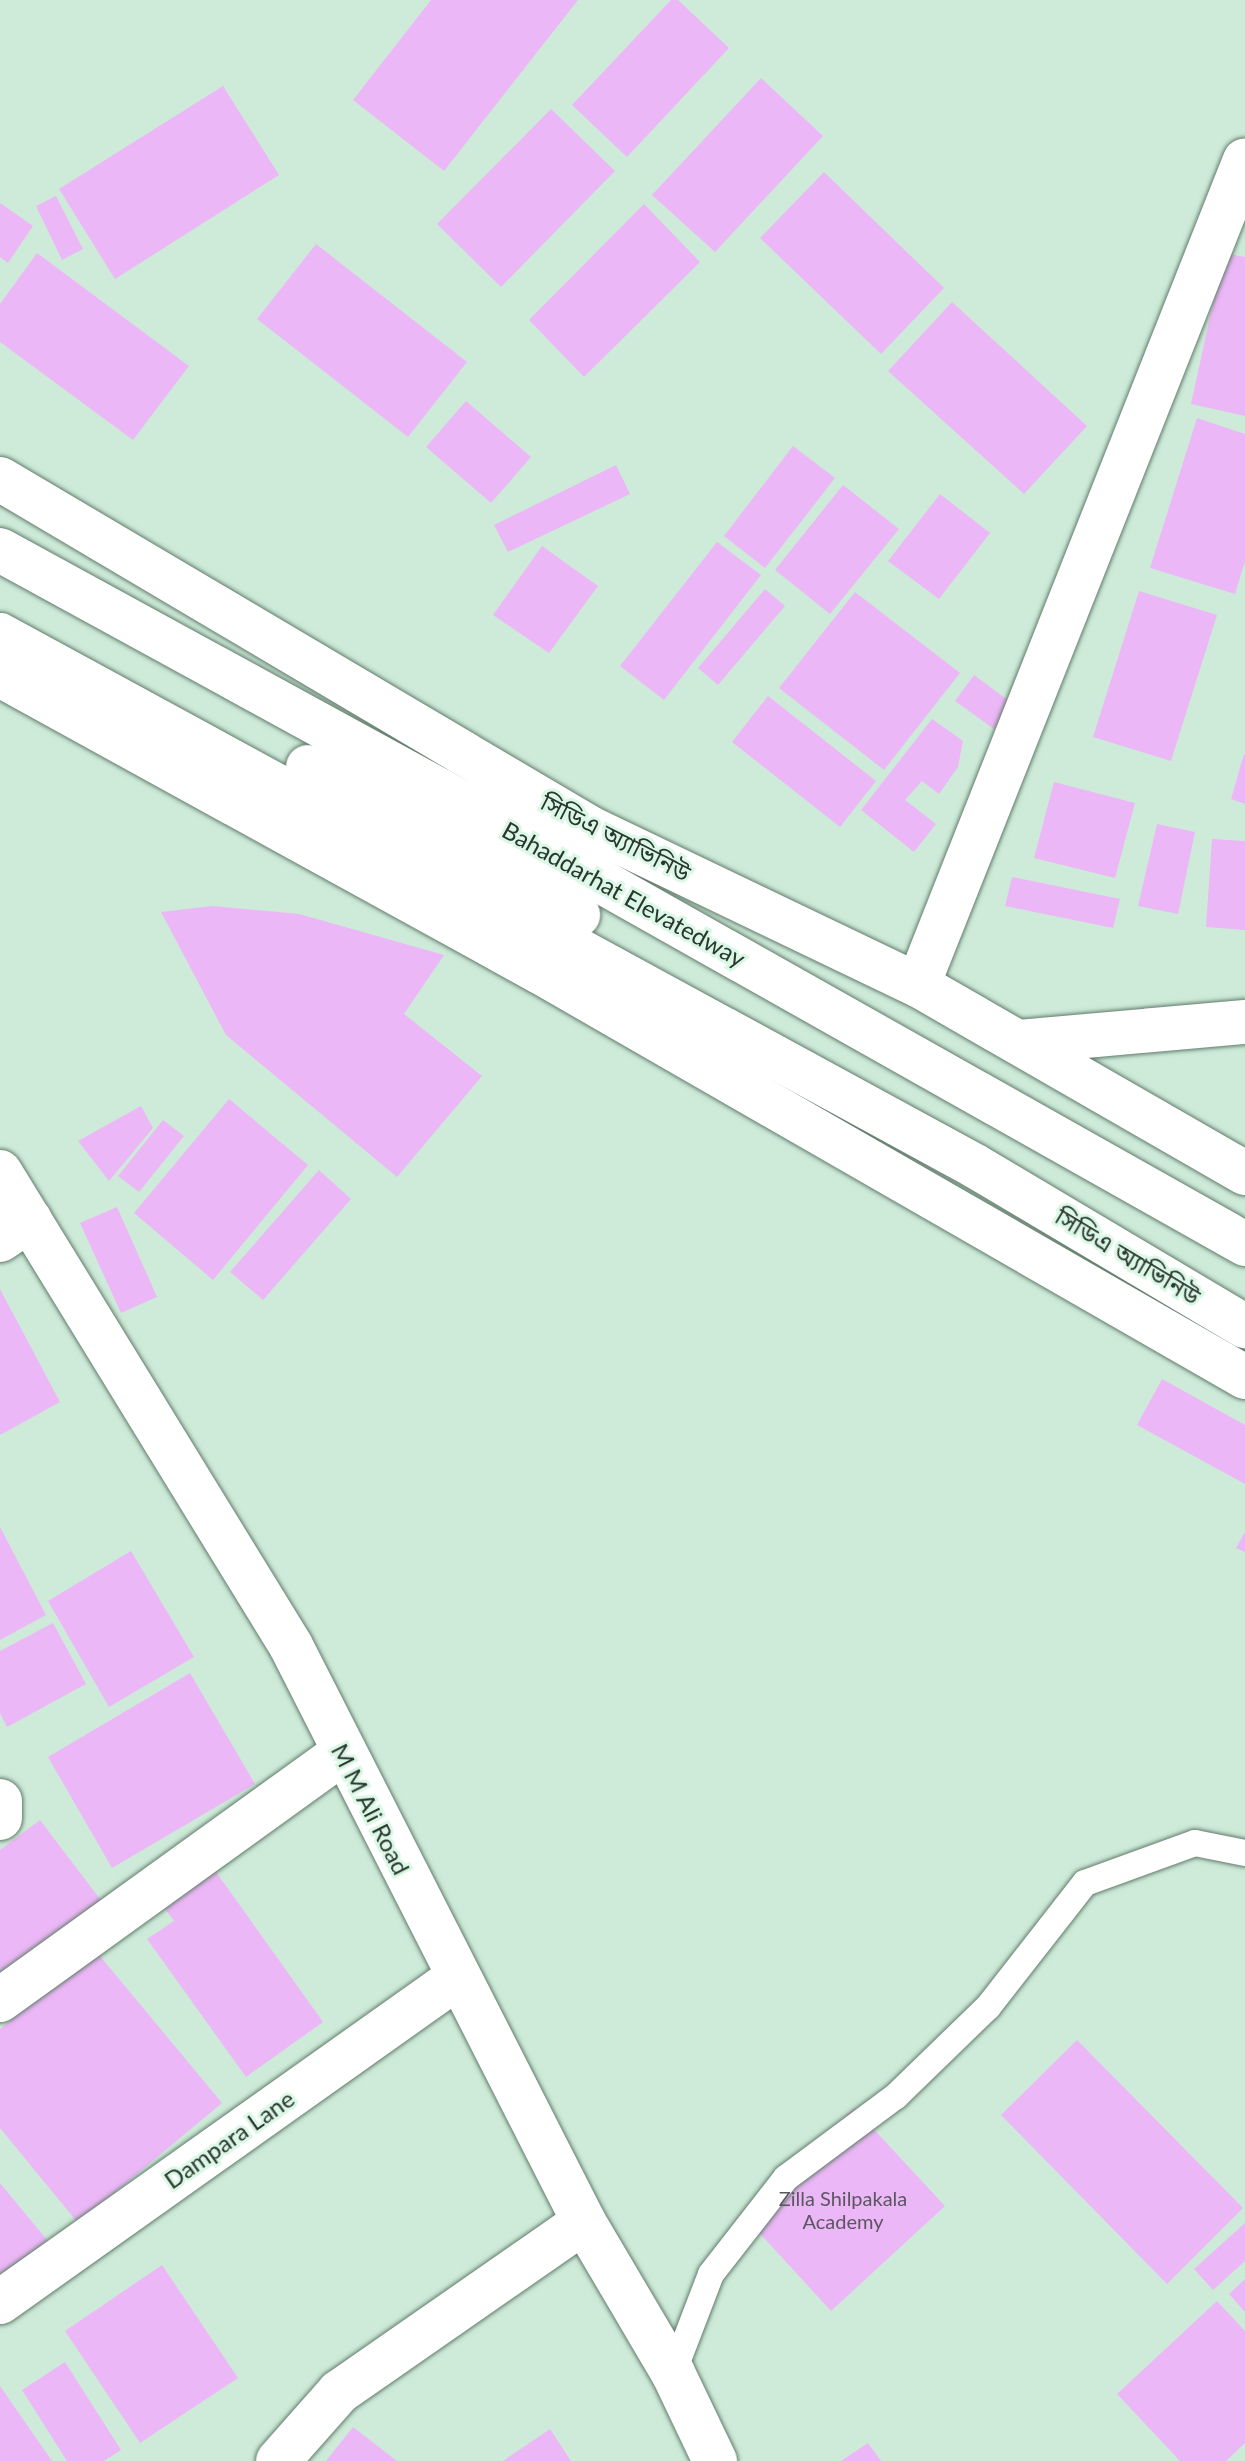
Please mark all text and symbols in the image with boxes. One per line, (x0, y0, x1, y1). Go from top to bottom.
street label: সিডিএ অ্যাভিনিউ (536, 787, 696, 887)
street label: Bahaddarhat Elevatedway (498, 815, 750, 973)
street label: সিডিএ অ্যাভিনিউ (1050, 1201, 1206, 1311)
street label: M M Ali Road (326, 1738, 416, 1880)
street label: Dampara Lane (159, 2084, 299, 2194)
house number: Zilla Shilpakala Academy (779, 2186, 907, 2233)

